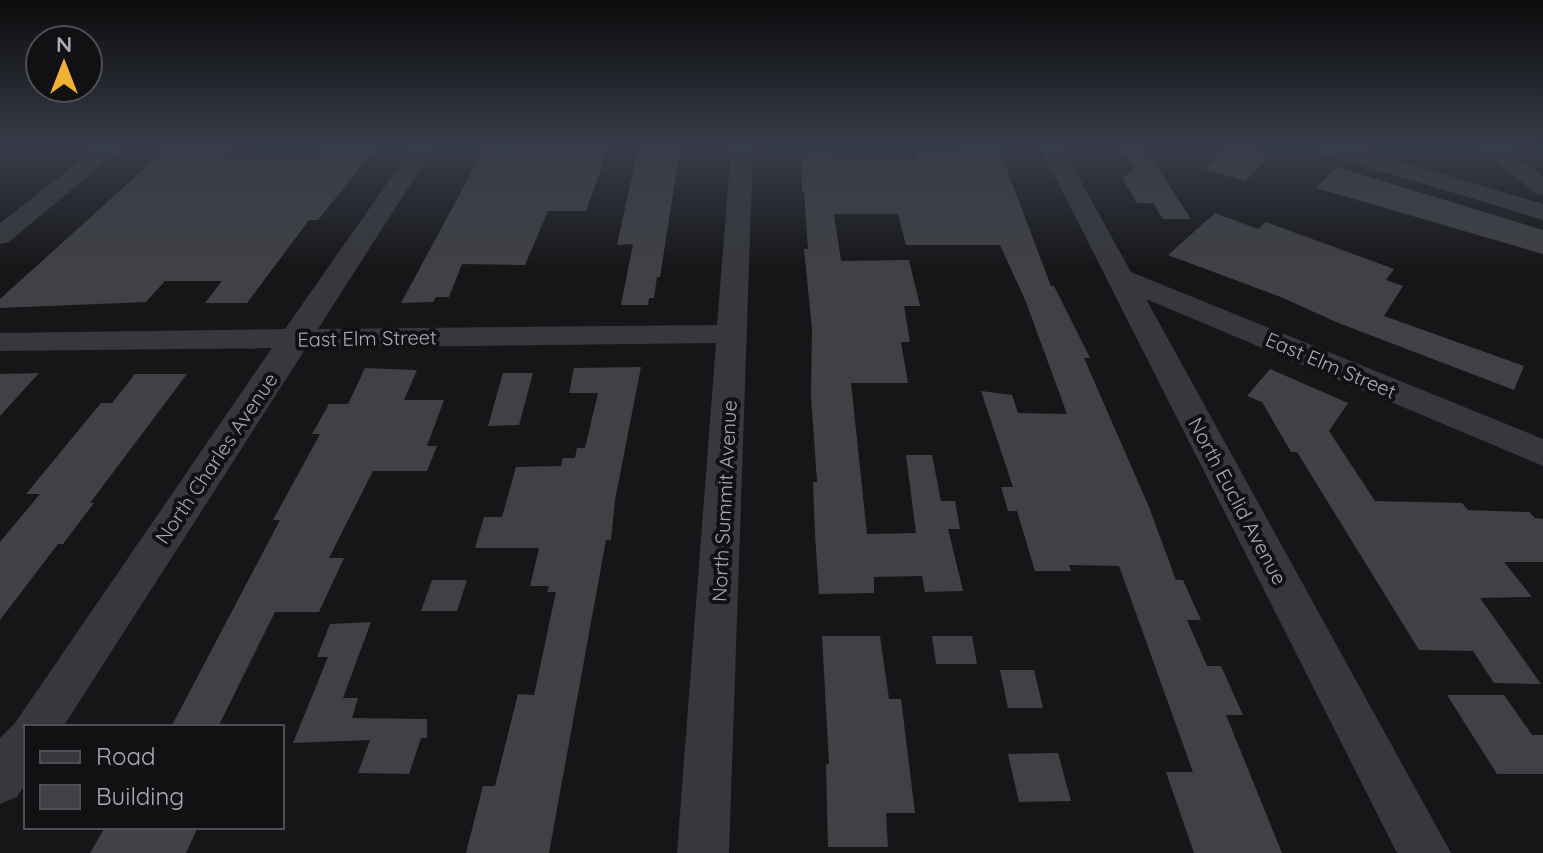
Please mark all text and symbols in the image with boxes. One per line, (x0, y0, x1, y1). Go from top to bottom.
north arrow (24, 24, 104, 104)
text: N (56, 30, 72, 58)
street label: East Elm Street (297, 324, 437, 352)
street label: East Elm Street (1262, 326, 1400, 404)
street label: North Charles Avenue (149, 368, 283, 548)
street label: North Summit Avenue (706, 399, 742, 603)
street label: North Euclid Avenue (1183, 413, 1293, 589)
legend (24, 725, 284, 829)
text: Road (96, 741, 156, 771)
text: Building (96, 781, 184, 811)

